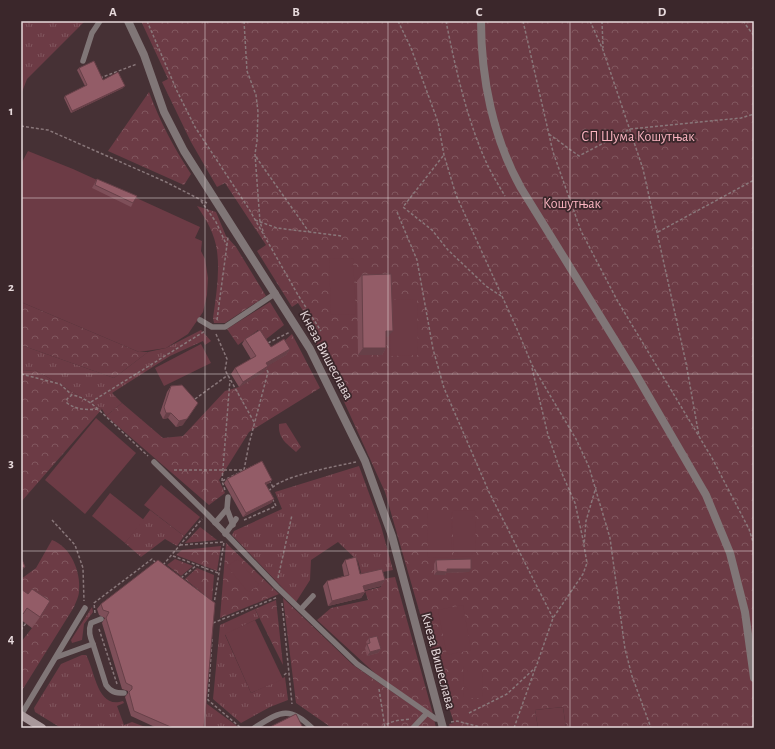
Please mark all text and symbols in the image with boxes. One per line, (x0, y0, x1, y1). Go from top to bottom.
text: A (109, 6, 117, 19)
text: B (292, 6, 300, 19)
text: C (476, 6, 483, 19)
text: D (658, 6, 667, 19)
text: 1 (9, 105, 13, 118)
park label: СП Шума Кошутњак (581, 130, 695, 144)
park label: Кошутњак (543, 197, 602, 211)
text: 2 (8, 281, 14, 294)
street label: Кнеза Вишеслава (297, 308, 356, 402)
text: 3 (8, 457, 14, 470)
street label: Кнеза Вишеслава (418, 611, 458, 711)
text: 4 (8, 633, 15, 646)

